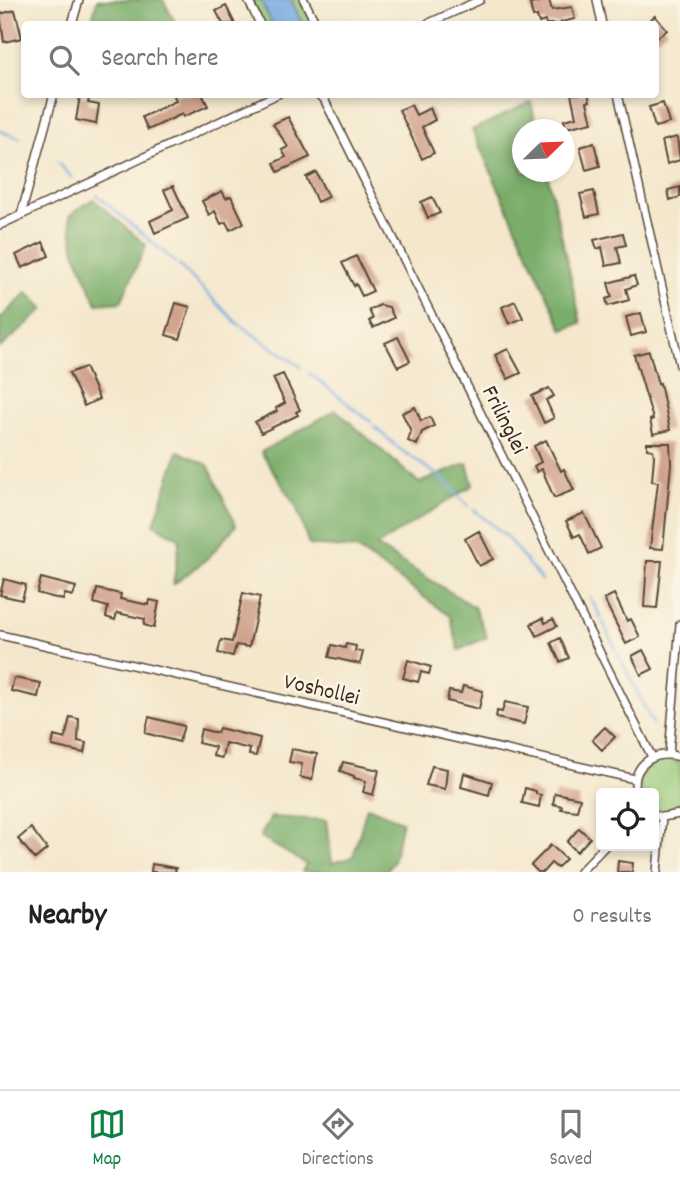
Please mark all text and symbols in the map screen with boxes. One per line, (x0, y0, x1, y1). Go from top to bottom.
search box (21, 21, 659, 98)
icon: search (45, 41, 83, 79)
text: Search here (101, 41, 219, 78)
north arrow (512, 119, 575, 182)
street label: Frilinglei (472, 380, 534, 461)
street label: Voshollei (280, 667, 362, 716)
map controls (596, 788, 659, 851)
button: locate (596, 788, 659, 851)
text: Nearby (28, 896, 106, 939)
text: 0 results (572, 901, 652, 934)
tab: Map (88, 1105, 126, 1174)
tab: Directions (302, 1105, 374, 1174)
tab: Saved (550, 1105, 592, 1174)

